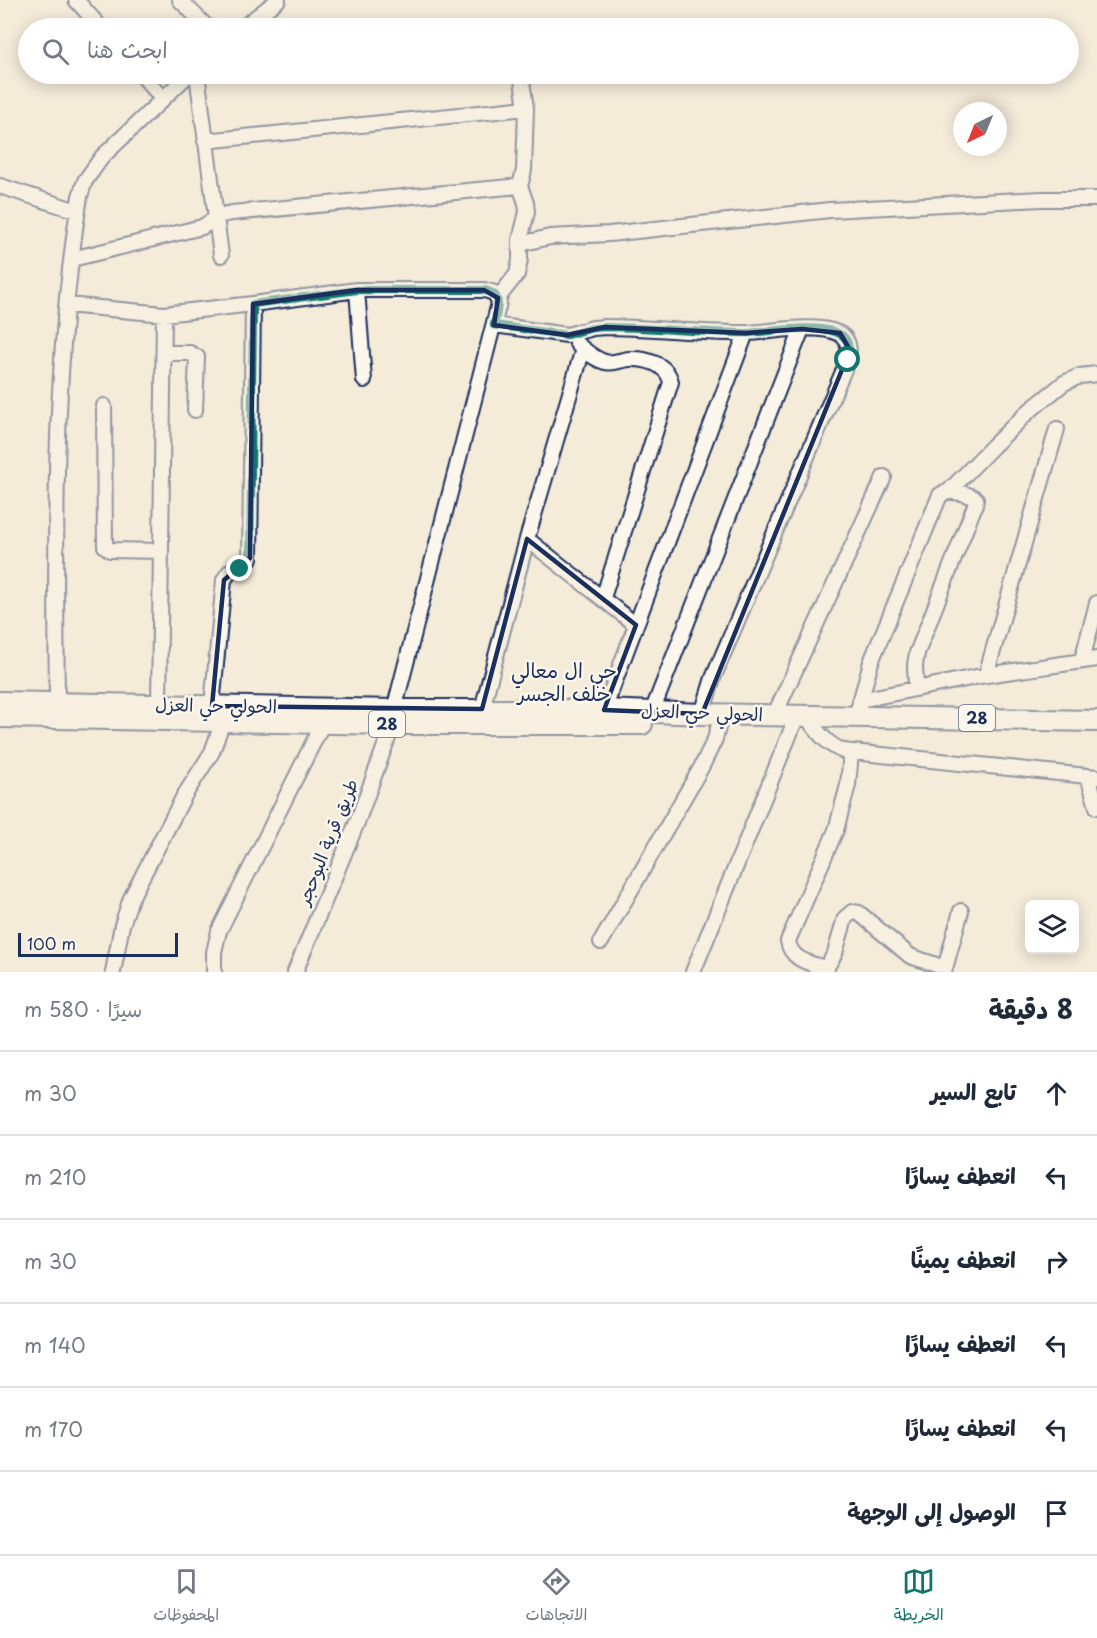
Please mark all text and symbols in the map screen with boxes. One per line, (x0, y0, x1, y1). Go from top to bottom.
search box (18, 18, 1079, 84)
text: ابحث هنا (87, 32, 168, 65)
icon: search (39, 35, 72, 68)
north arrow (953, 102, 1007, 156)
route start (834, 346, 860, 372)
route end (226, 555, 252, 581)
district label: حي ال معالي خلف الجسر (511, 655, 617, 708)
street label: الحولي حي العزل (155, 690, 277, 723)
street label: الحولي حي العزل (641, 696, 763, 731)
road number: 28 (959, 705, 995, 731)
road number: 28 (369, 711, 405, 737)
street label: طريق قرية البوحجر (288, 774, 364, 910)
map controls (1025, 900, 1079, 954)
button: layers (1025, 900, 1079, 954)
scale bar (18, 930, 178, 958)
text: 100 m (27, 931, 76, 955)
text: 8 دقيقة (988, 989, 1073, 1028)
text: سيرًا · 580 m (24, 994, 142, 1024)
text: تابع السير (931, 1074, 1016, 1107)
icon: ahead (1040, 1077, 1073, 1110)
text: 30 m (24, 1078, 77, 1108)
text: انعطف يسارًا (905, 1158, 1016, 1191)
icon: left (1040, 1161, 1073, 1194)
text: 210 m (24, 1162, 86, 1192)
text: انعطف يمينًا (911, 1242, 1016, 1275)
icon: right (1040, 1245, 1073, 1278)
text: 30 m (24, 1246, 77, 1276)
text: انعطف يسارًا (905, 1326, 1016, 1359)
icon: left (1040, 1329, 1073, 1362)
text: 140 m (24, 1330, 86, 1360)
text: انعطف يسارًا (905, 1410, 1016, 1443)
icon: left (1040, 1413, 1073, 1446)
text: 170 m (24, 1414, 83, 1444)
text: الوصول إلى الوجهة (847, 1494, 1016, 1527)
icon: arrive (1040, 1497, 1073, 1530)
tab: المحفوظات (153, 1565, 219, 1629)
tab: الاتجاهات (526, 1565, 587, 1629)
tab: الخريطة (894, 1565, 944, 1629)

